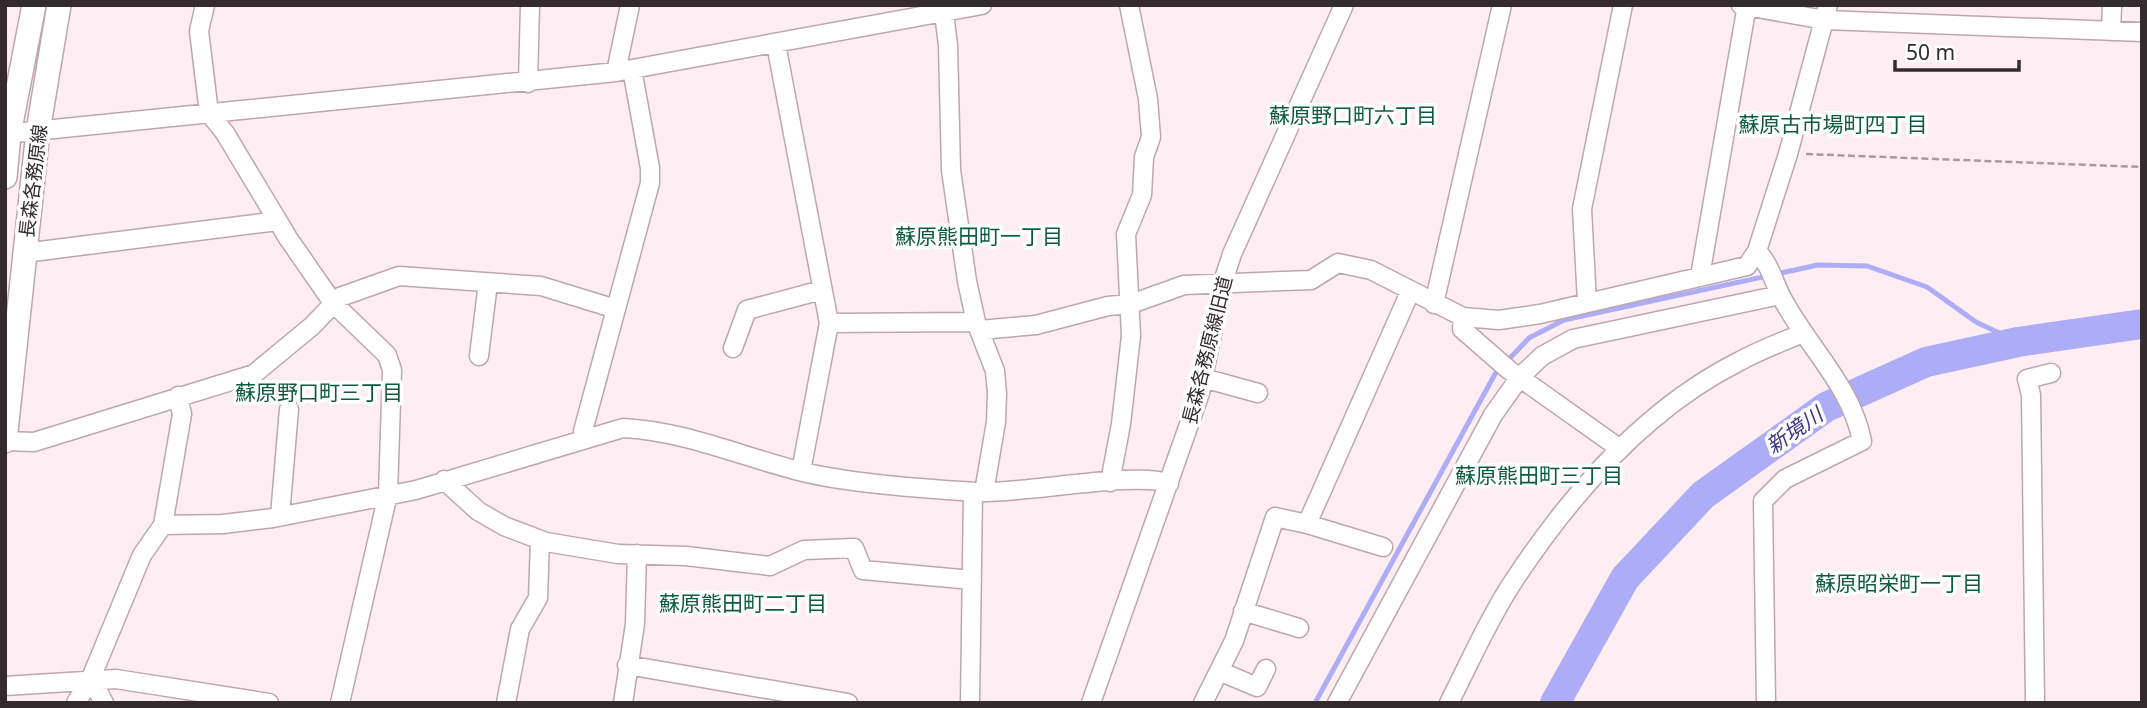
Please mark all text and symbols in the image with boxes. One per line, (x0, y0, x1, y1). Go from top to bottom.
scale bar (1895, 28, 2019, 72)
text: 50 m (1906, 38, 1955, 66)
district label: 蘇原野口町六丁目 (1269, 101, 1437, 129)
district label: 蘇原古市場町四丁目 (1739, 110, 1928, 138)
street label: 長森各務原線 (13, 123, 53, 239)
district label: 蘇原熊田町一丁目 (895, 222, 1063, 250)
street label: 長森各務原線旧道 (1176, 273, 1238, 427)
district label: 蘇原野口町三丁目 (235, 378, 403, 406)
water label: 新境川 (1760, 399, 1829, 460)
district label: 蘇原熊田町三丁目 (1455, 461, 1623, 489)
district label: 蘇原昭栄町一丁目 (1815, 569, 1983, 597)
district label: 蘇原熊田町二丁目 (659, 589, 827, 617)

